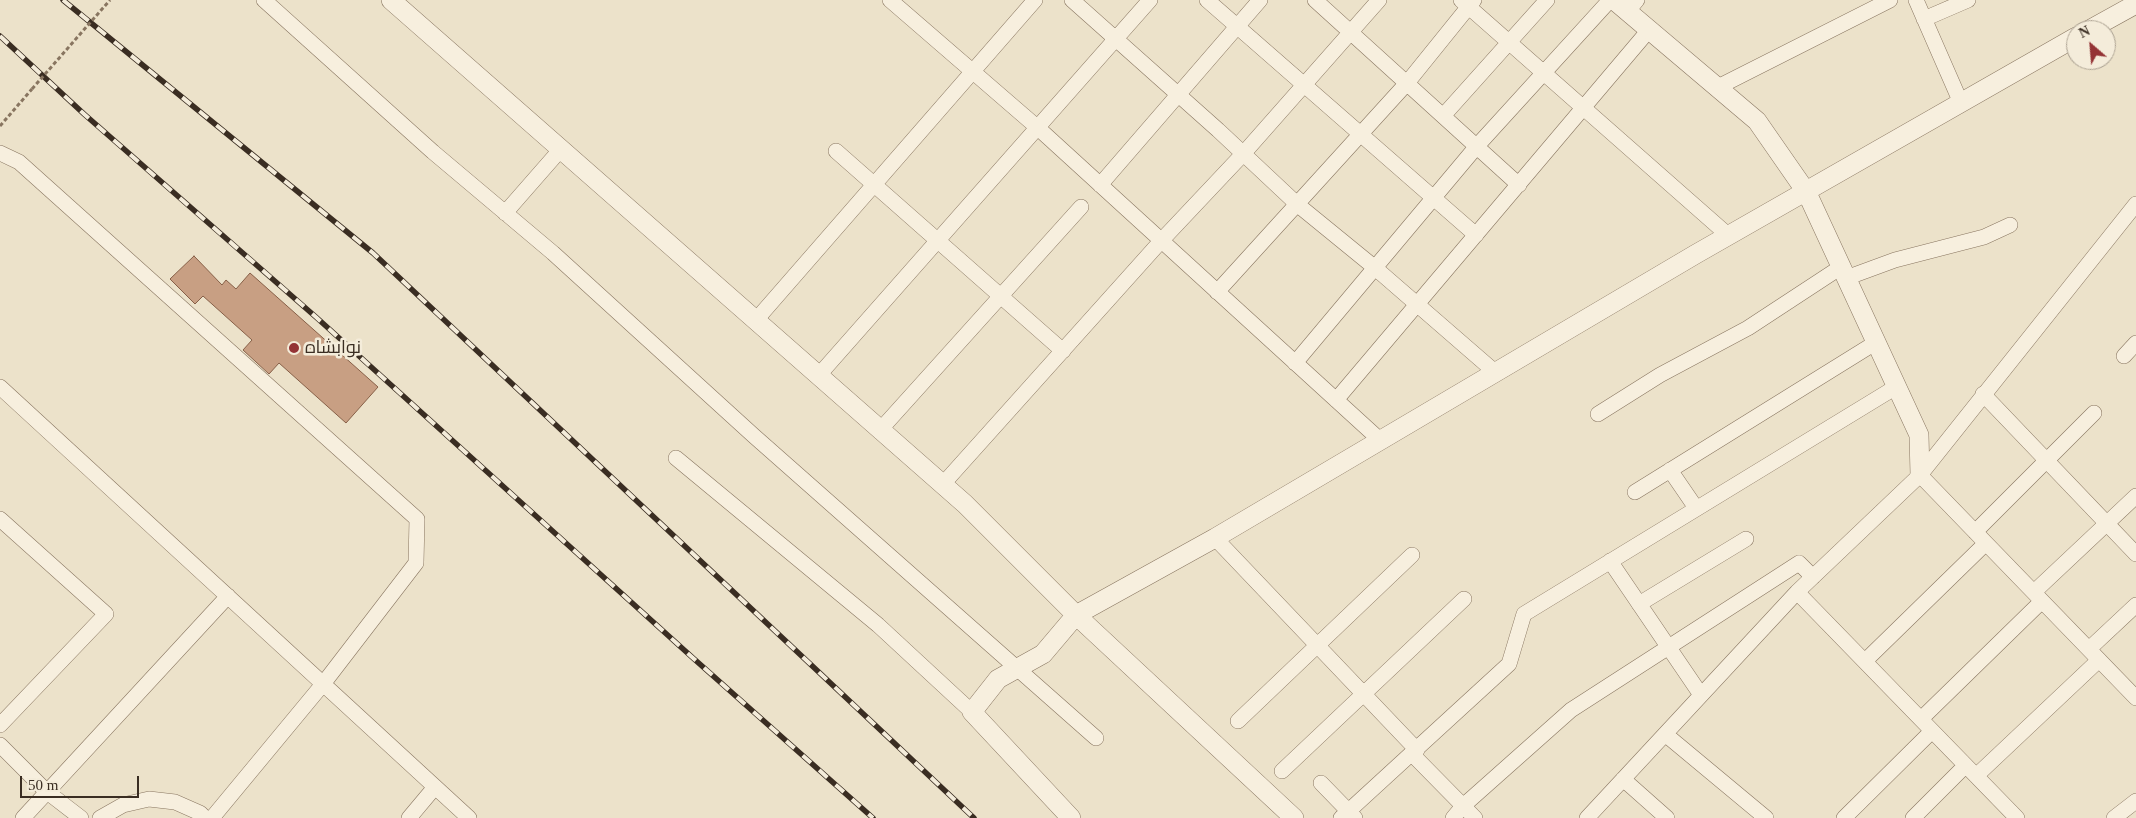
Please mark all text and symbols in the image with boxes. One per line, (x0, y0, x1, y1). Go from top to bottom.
north arrow (2066, 20, 2116, 70)
text: N (2077, 23, 2092, 41)
place label: نوابشاہ (305, 337, 361, 359)
marker: نوابشاہ (287, 341, 301, 355)
scale bar (22, 766, 141, 798)
text: 50 m (28, 777, 58, 793)

